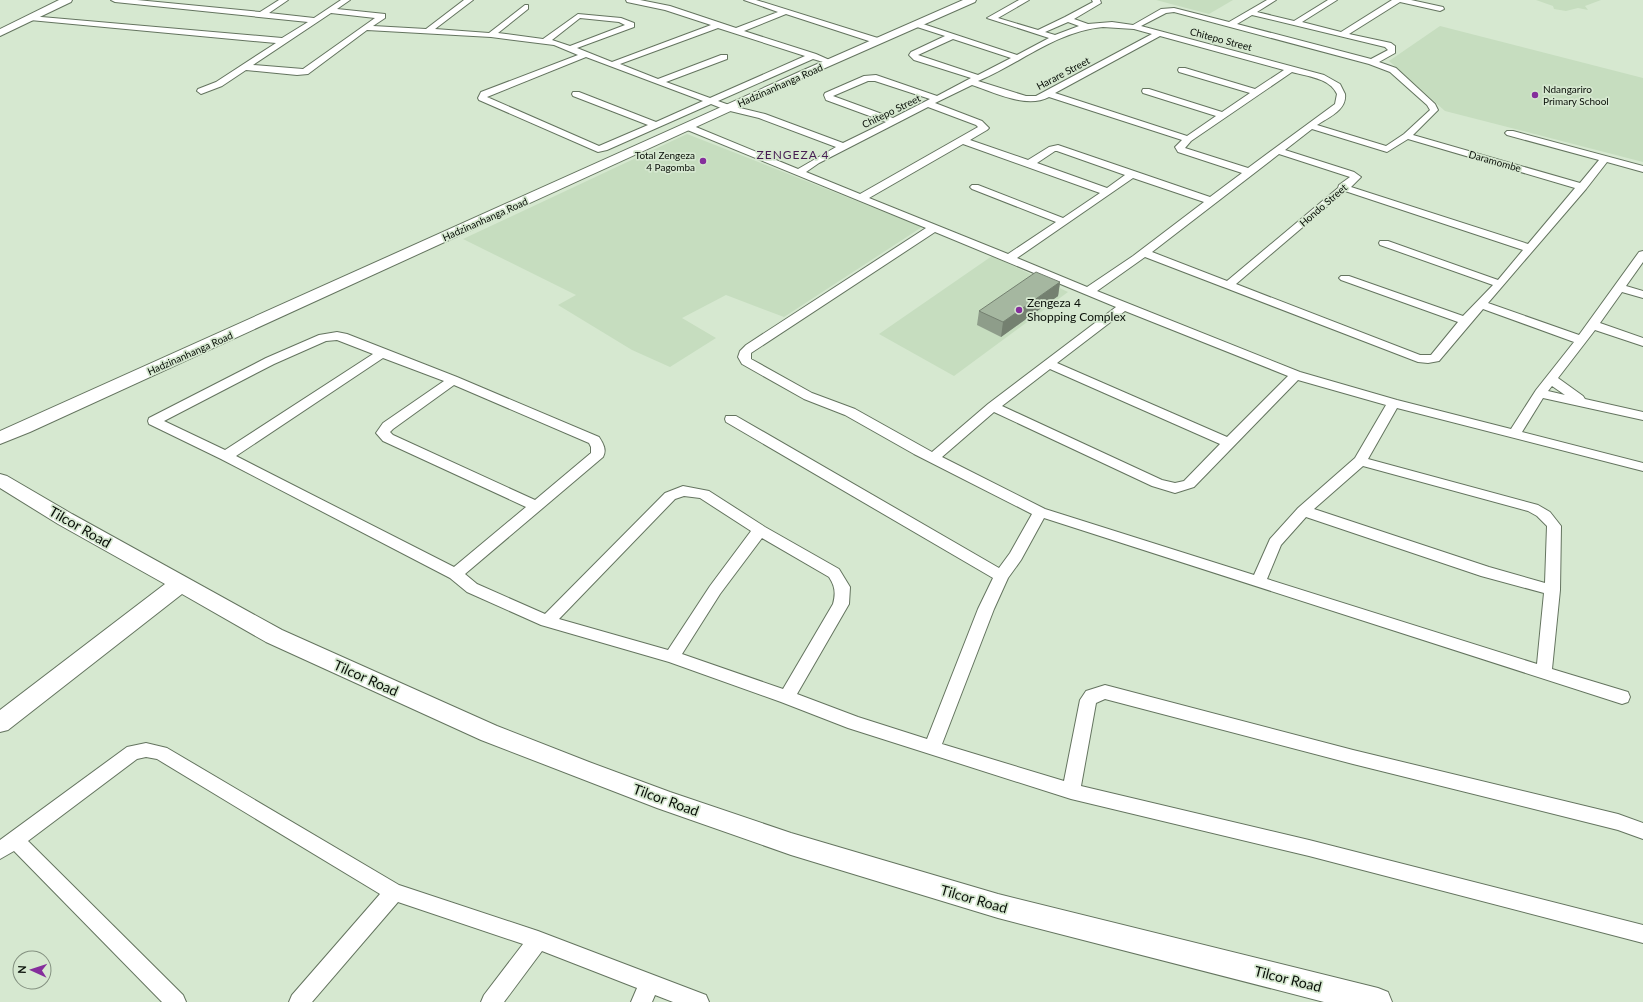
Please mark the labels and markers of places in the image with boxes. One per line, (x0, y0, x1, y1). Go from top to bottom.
place label: Ndangariro Primary School (1543, 83, 1609, 107)
marker: Ndangariro Primary School (1530, 90, 1540, 100)
place label: Total Zengeza 4 Pagomba (635, 149, 695, 173)
marker: Total Zengeza 4 Pagomba (698, 156, 708, 166)
place label: Zengeza 4 Shopping Complex (1027, 295, 1126, 324)
marker: Zengeza 4 Shopping Complex (1014, 305, 1024, 315)

